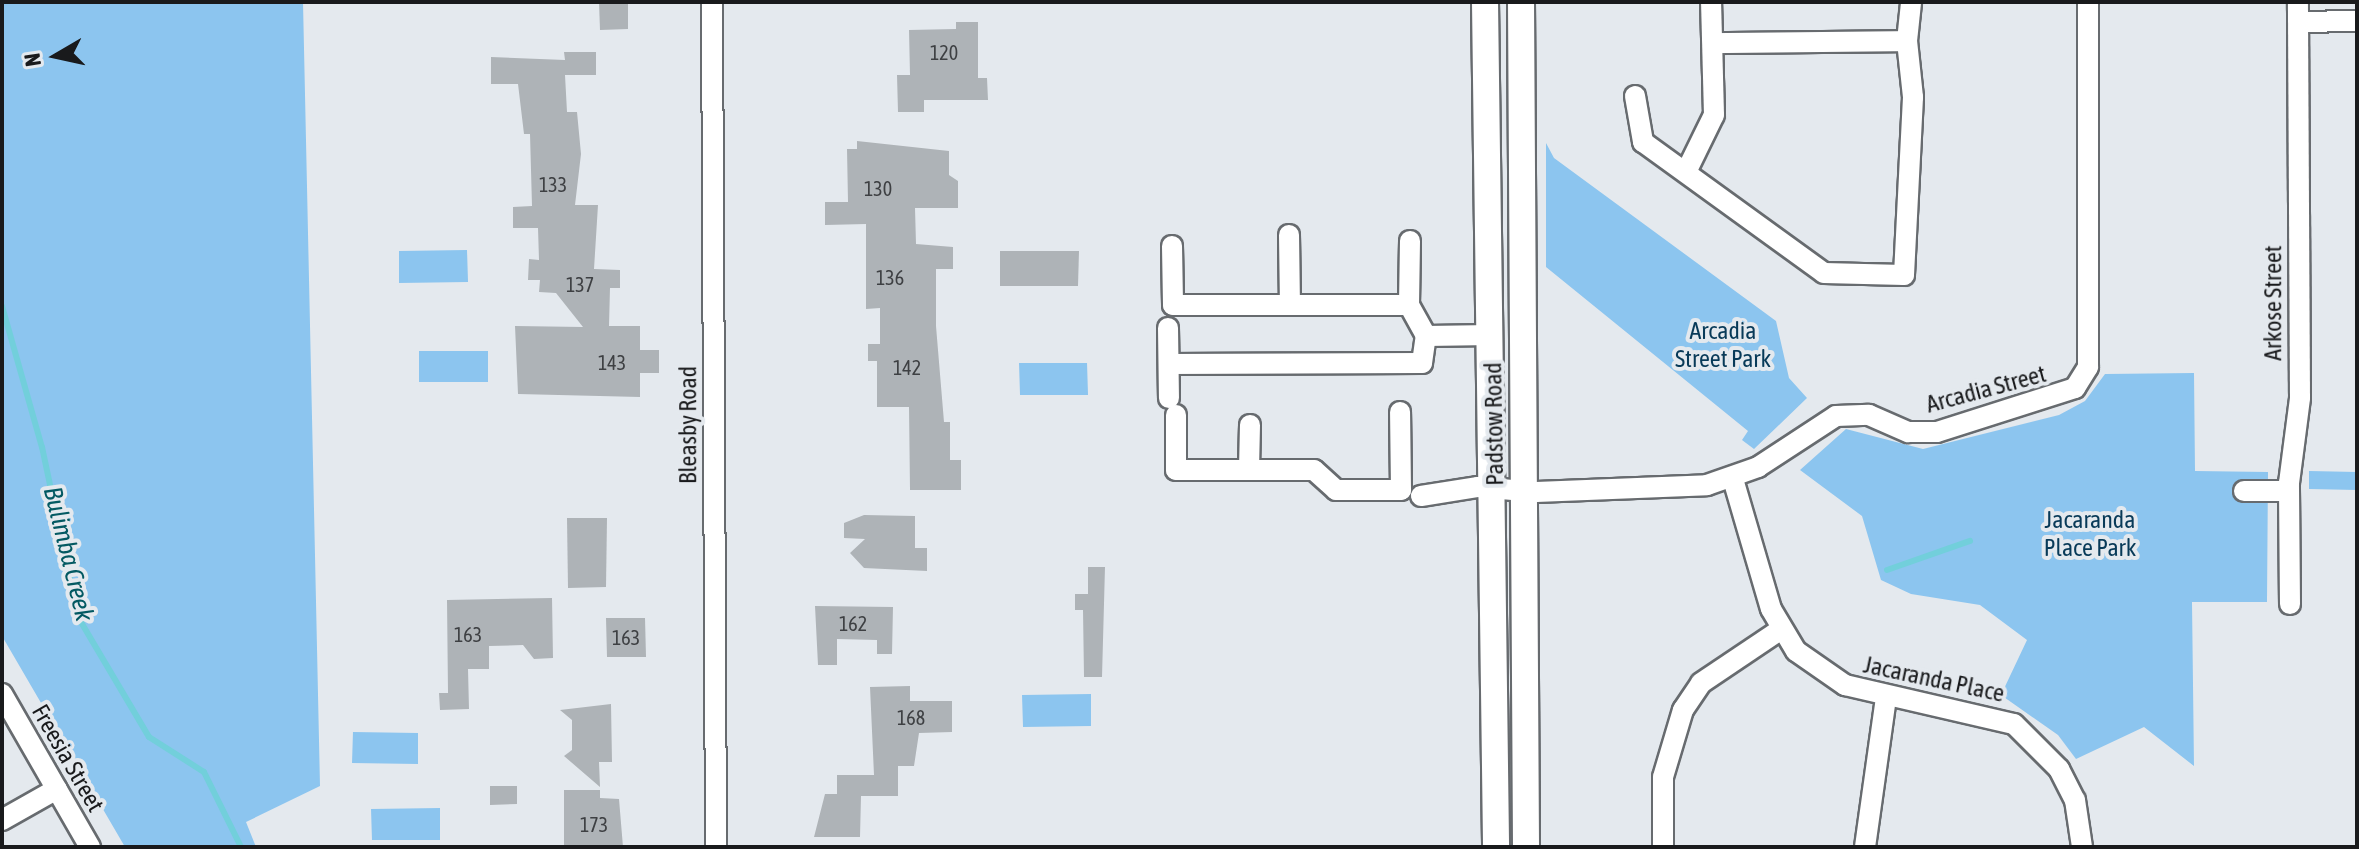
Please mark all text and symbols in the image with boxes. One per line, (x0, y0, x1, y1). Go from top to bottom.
north arrow (16, 16, 96, 96)
house number: 120 (930, 40, 958, 64)
text: N (18, 51, 46, 68)
house number: 133 (539, 172, 567, 196)
house number: 130 (864, 176, 892, 200)
street label: Arkose Street (2259, 245, 2287, 361)
house number: 136 (876, 265, 904, 289)
house number: 137 (566, 272, 594, 296)
park label: Arcadia Street Park (1675, 317, 1771, 373)
house number: 143 (598, 350, 626, 374)
house number: 142 (893, 355, 921, 379)
street label: Arcadia Street (1923, 359, 2049, 419)
street label: Padstow Road (1479, 362, 1509, 486)
street label: Bleasby Road (674, 366, 702, 484)
water label: Bulimba Creek (36, 483, 100, 625)
park label: Jacaranda Place Park (2044, 506, 2136, 562)
house number: 162 (839, 611, 867, 635)
house number: 163 (454, 622, 482, 646)
house number: 163 (612, 625, 640, 649)
street label: Jacaranda Place (1861, 650, 2007, 708)
street label: Freesia Street (26, 699, 110, 817)
house number: 168 (897, 705, 925, 729)
house number: 173 (580, 812, 608, 836)

